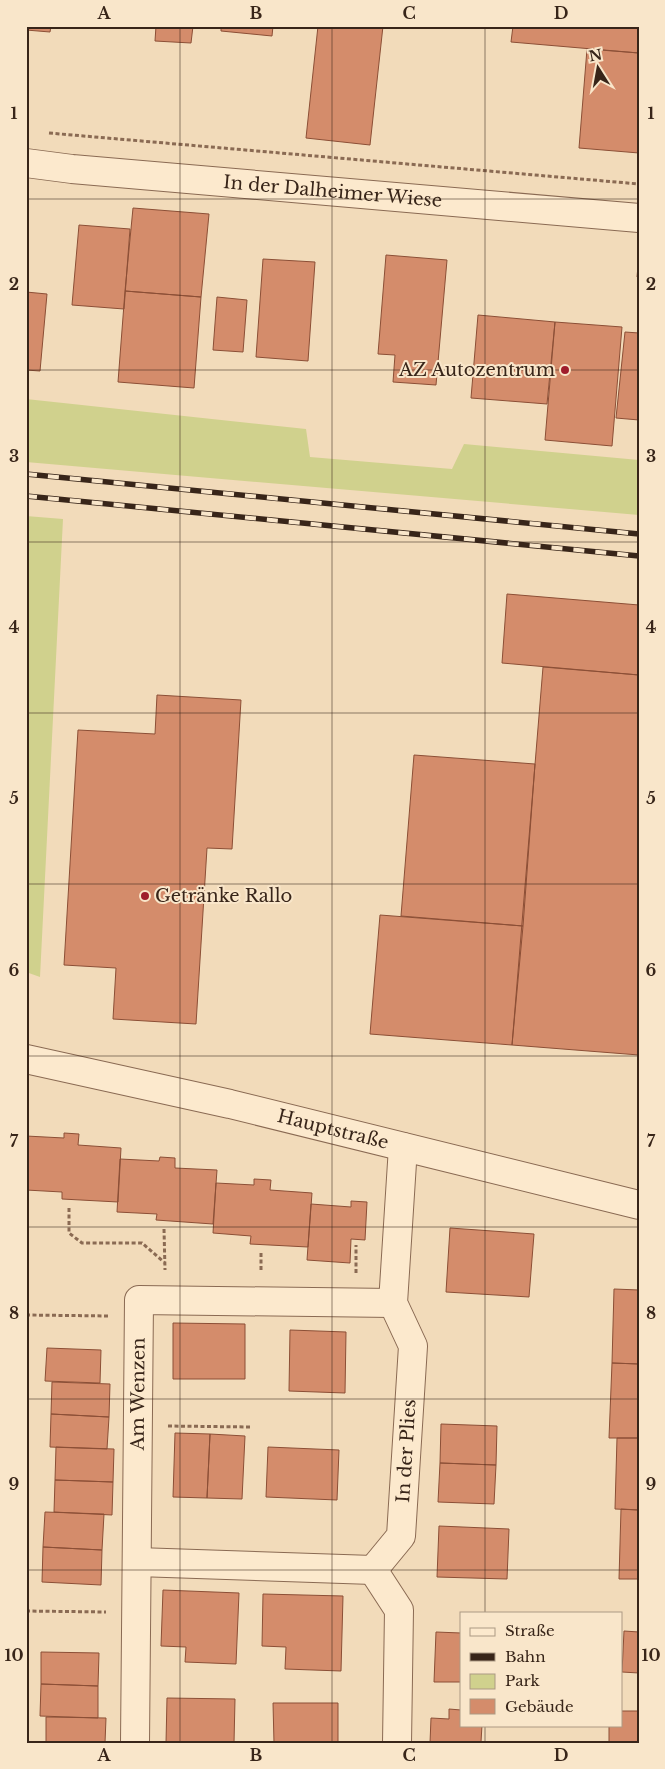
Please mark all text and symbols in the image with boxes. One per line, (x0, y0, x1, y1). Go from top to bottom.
text: A (97, 3, 112, 23)
text: B (250, 3, 263, 23)
text: C (402, 3, 416, 23)
text: D (554, 3, 568, 23)
north arrow (572, 42, 622, 92)
text: N (587, 45, 604, 65)
text: 1 (11, 103, 18, 123)
text: 1 (648, 103, 655, 123)
street label: In der Dalheimer Wiese (222, 171, 443, 212)
text: 2 (9, 274, 19, 294)
text: 2 (646, 274, 656, 294)
place label: AZ Autozentrum (398, 359, 555, 381)
marker: AZ Autozentrum (559, 364, 571, 376)
text: 3 (9, 446, 19, 466)
text: 3 (646, 446, 656, 466)
text: 4 (9, 617, 19, 637)
text: 4 (646, 617, 656, 637)
text: 5 (9, 788, 19, 808)
text: 5 (646, 788, 656, 808)
place label: Getränke Rallo (155, 885, 292, 907)
marker: Getränke Rallo (139, 890, 151, 902)
text: 6 (9, 960, 20, 980)
text: 6 (646, 960, 657, 980)
street label: Hauptstraße (275, 1105, 391, 1154)
text: 7 (10, 1131, 19, 1151)
text: 7 (647, 1131, 656, 1151)
text: 8 (9, 1303, 19, 1323)
text: 8 (646, 1303, 656, 1323)
street label: Am Wenzen (127, 1337, 150, 1452)
street label: In der Plies (392, 1398, 421, 1503)
text: 9 (9, 1474, 20, 1494)
text: 9 (646, 1474, 657, 1494)
legend (460, 1612, 622, 1726)
text: Straße (505, 1621, 555, 1640)
text: 10 (4, 1645, 24, 1665)
text: 10 (641, 1645, 661, 1665)
text: Bahn (505, 1647, 545, 1666)
text: Park (505, 1671, 541, 1690)
text: Gebäude (505, 1697, 574, 1716)
text: A (97, 1745, 112, 1765)
text: B (250, 1745, 263, 1765)
text: C (402, 1745, 416, 1765)
text: D (554, 1745, 568, 1765)

